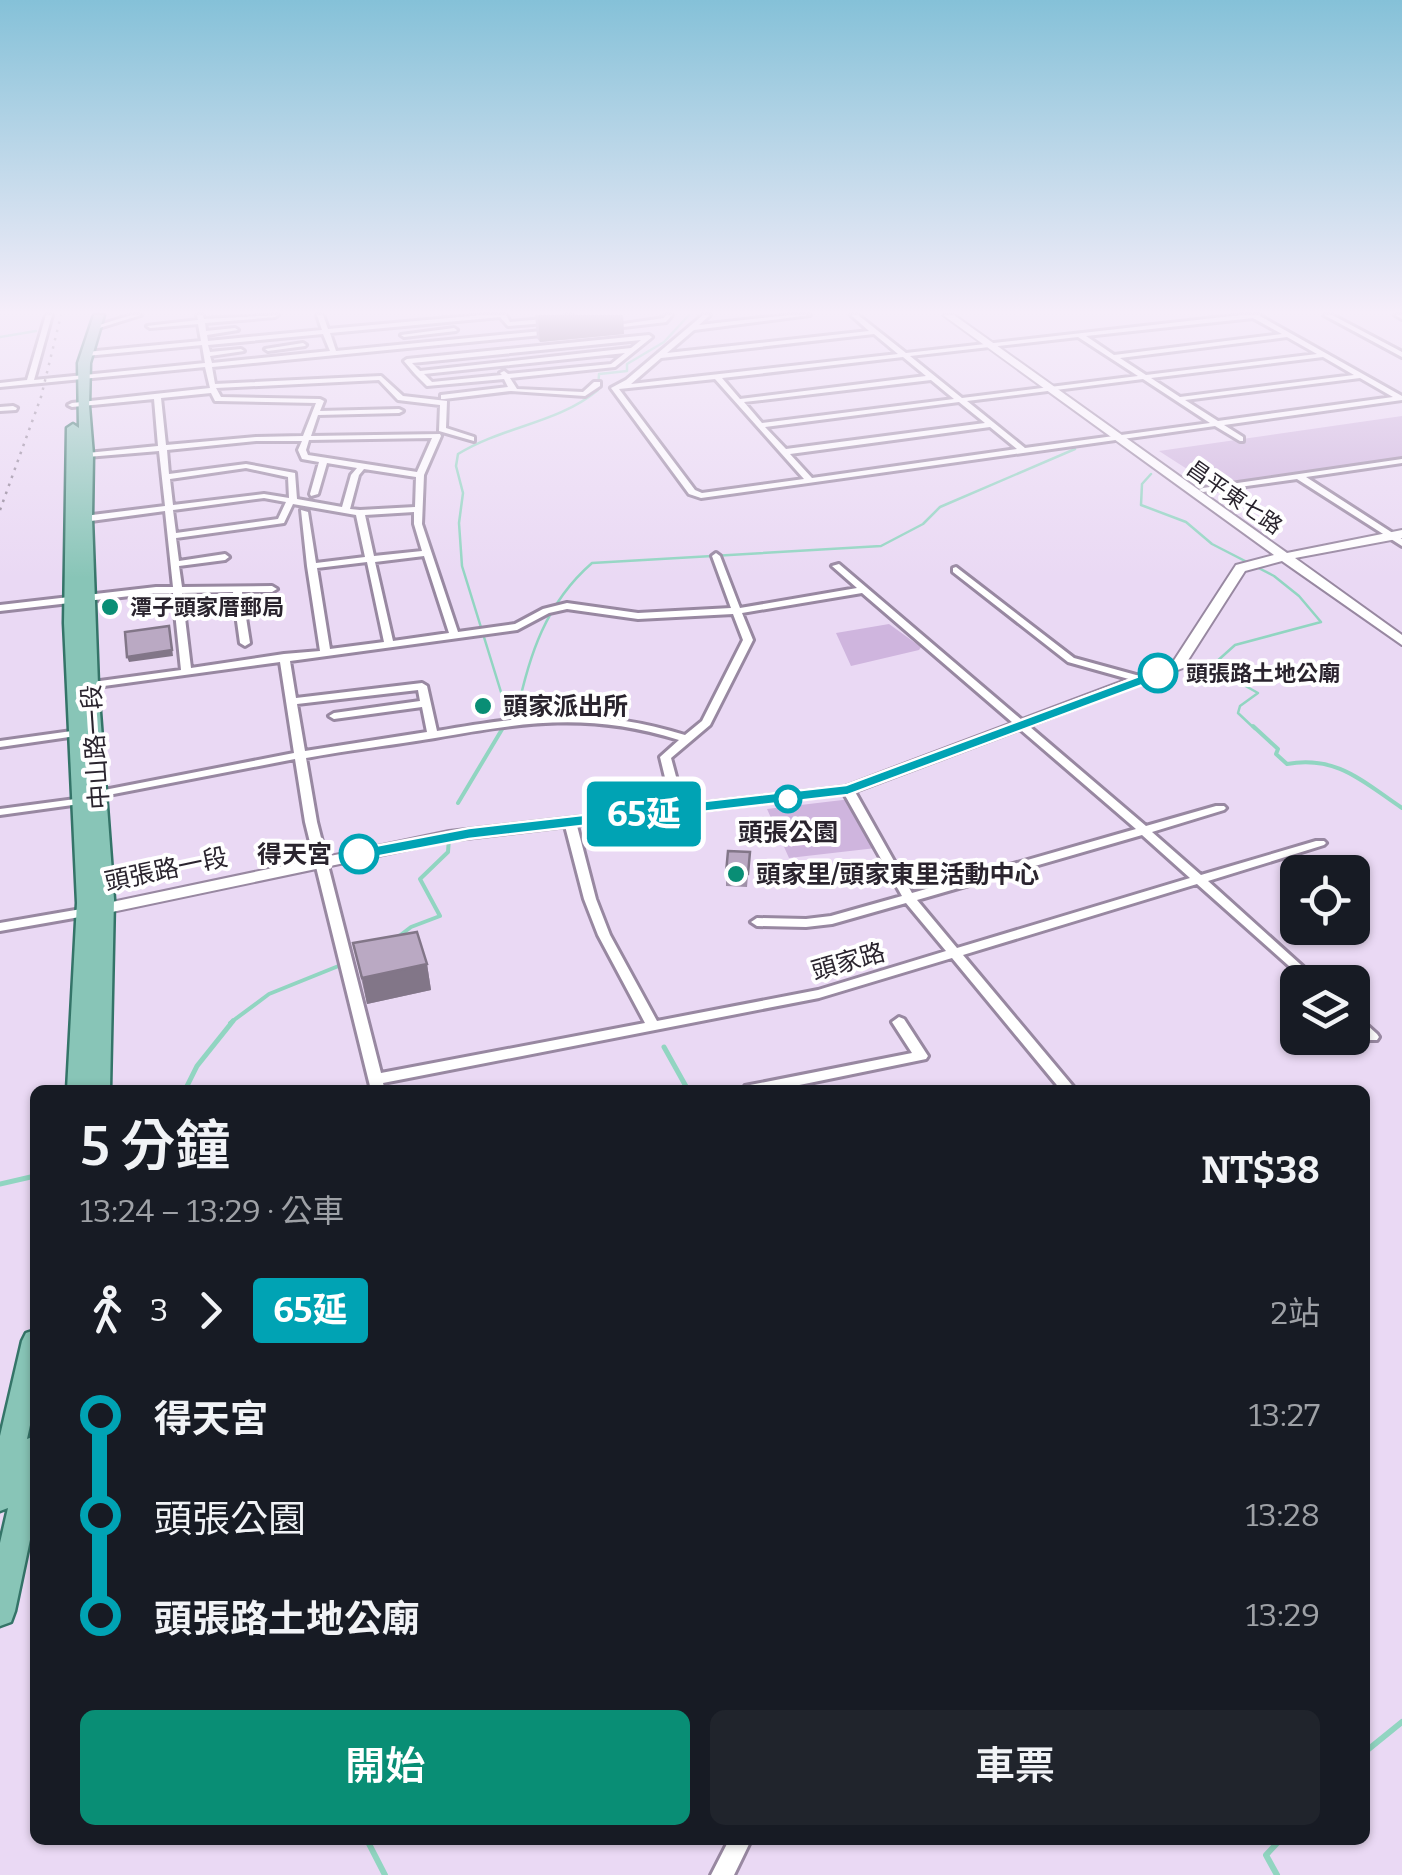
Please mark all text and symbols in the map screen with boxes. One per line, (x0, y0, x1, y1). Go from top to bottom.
street label: 昌平東七路 (1182, 455, 1288, 540)
place label: 潭子頭家厝郵局 (130, 594, 284, 621)
marker: 潭子頭家厝郵局 (99, 596, 121, 618)
marker: 頭張路土地公廟 (1139, 654, 1177, 692)
place label: 頭張路土地公廟 (1186, 660, 1340, 687)
street label: 中山路一段 (77, 684, 115, 810)
place label: 頭家派出所 (503, 692, 628, 722)
marker: 頭家派出所 (472, 695, 494, 717)
line badge: 65延 (586, 782, 702, 846)
marker: 頭張公園 (775, 786, 801, 812)
text: 65延 (607, 793, 681, 835)
place label: 頭張公園 (738, 818, 838, 848)
marker: 得天宮 (340, 835, 378, 873)
place label: 得天宮 (257, 840, 332, 870)
street label: 頭張路一段 (102, 842, 230, 898)
map controls (1280, 855, 1370, 1055)
button: locate (1280, 855, 1370, 945)
place label: 頭家里/頭家東里活動中心 (756, 860, 1039, 890)
marker: 頭家里/頭家東里活動中心 (725, 863, 747, 885)
street label: 頭家路 (808, 937, 888, 987)
button: layers (1280, 965, 1370, 1055)
text: 5 分鐘 (80, 1114, 230, 1180)
text: NT$38 (1201, 1147, 1320, 1193)
text: 13:24 – 13:29 · 公車 (80, 1192, 344, 1230)
icon: walk (80, 1283, 135, 1338)
icon: forward (183, 1283, 238, 1338)
text: 65延 (273, 1289, 348, 1331)
text: 3 (150, 1291, 168, 1329)
text: 2站 (1271, 1294, 1320, 1332)
text: 得天宮 (154, 1396, 268, 1442)
text: 13:27 (1249, 1396, 1320, 1434)
text: 頭張公園 (154, 1496, 306, 1542)
text: 13:28 (1245, 1496, 1320, 1534)
text: 頭張路土地公廟 (154, 1596, 420, 1642)
text: 13:29 (1246, 1596, 1320, 1634)
button: 開始 (80, 1710, 690, 1825)
button: 車票 (710, 1710, 1320, 1825)

